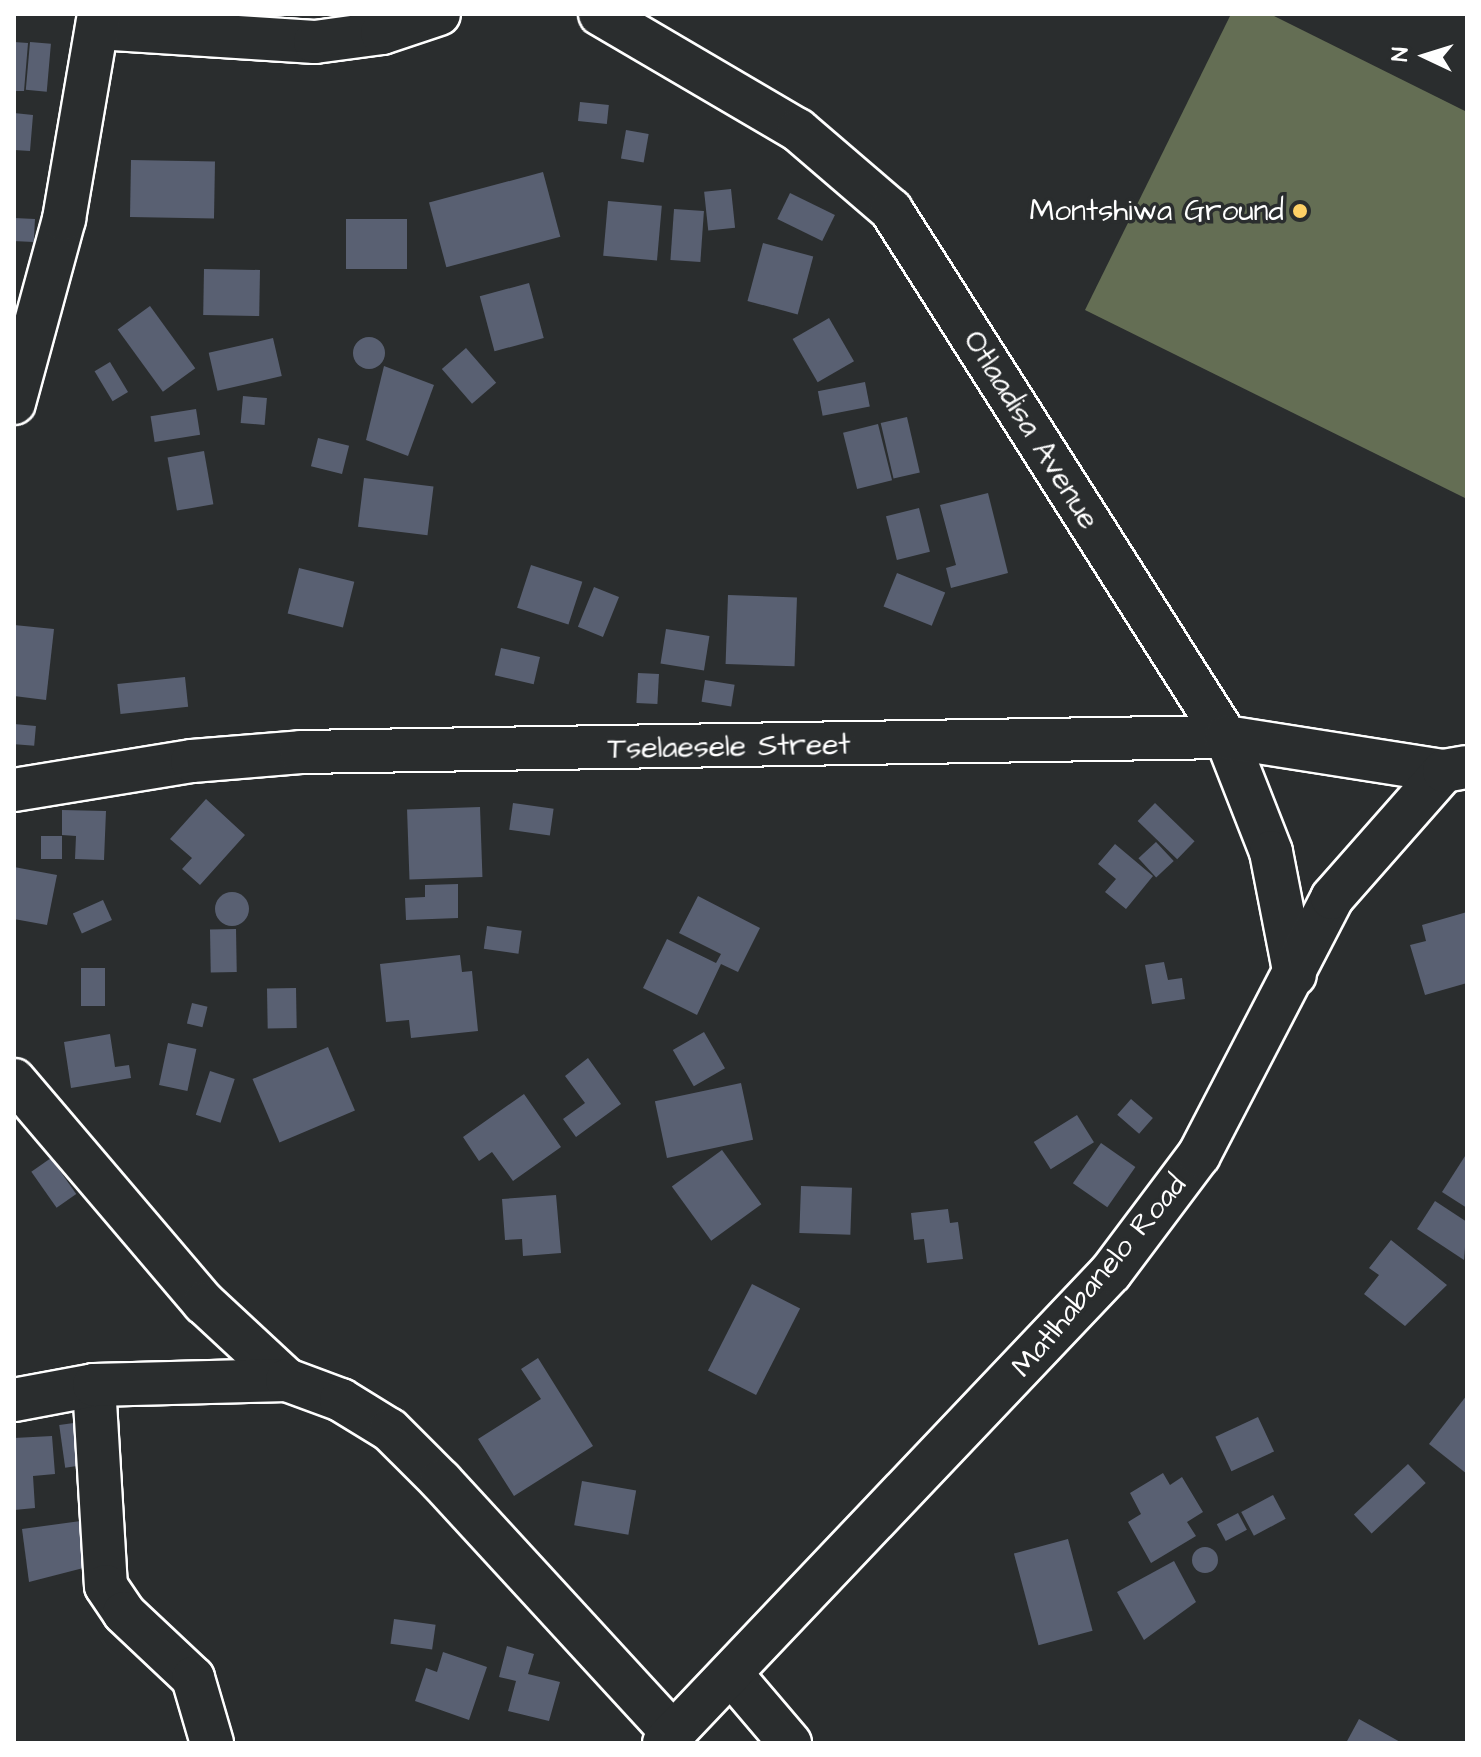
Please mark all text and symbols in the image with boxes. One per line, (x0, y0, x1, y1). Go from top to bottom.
north arrow (1385, 16, 1465, 96)
text: N (1385, 46, 1417, 62)
place label: Montshiwa Ground (1029, 193, 1284, 229)
marker: Montshiwa Ground (1291, 202, 1309, 220)
street label: Otlaadisa Avenue (956, 324, 1106, 536)
street label: Tselaesele Street (607, 727, 851, 767)
street label: Matlhabanelo Road (1004, 1168, 1194, 1384)

